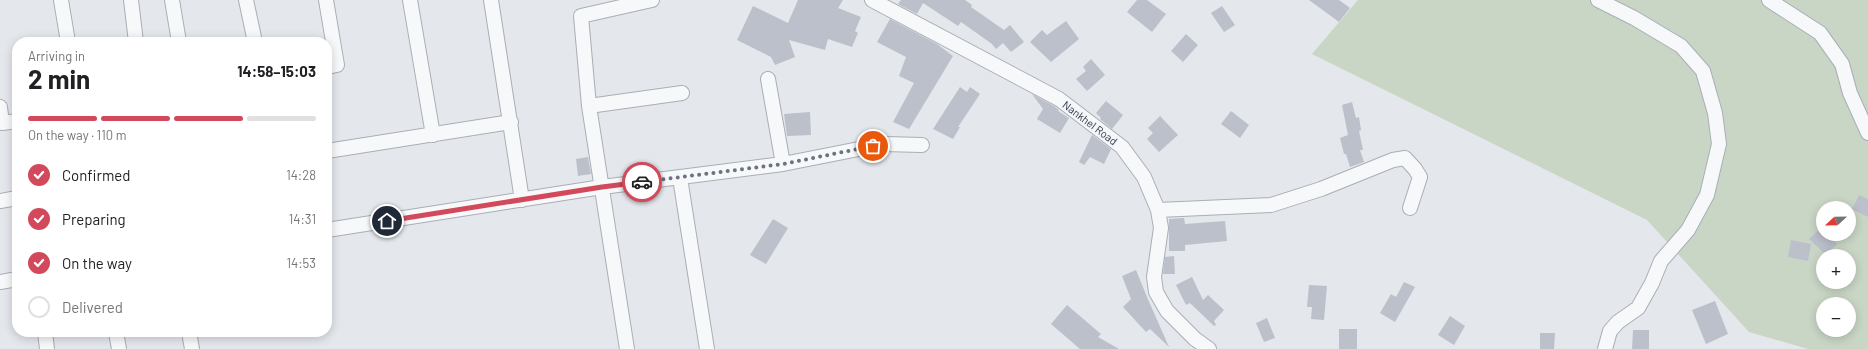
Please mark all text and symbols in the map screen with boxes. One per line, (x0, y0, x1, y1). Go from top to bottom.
text: Arriving in (28, 48, 85, 64)
text: 14:58–15:03 (237, 62, 316, 80)
text: 2 min (28, 63, 90, 94)
street label: Nankhel Road (1060, 98, 1120, 147)
text: On the way · 110 m (28, 127, 126, 143)
pin (856, 129, 890, 163)
icon: bag (862, 135, 884, 157)
courier (622, 162, 662, 202)
icon: check (28, 164, 50, 186)
text: Confirmed (62, 166, 130, 184)
text: 14:28 (286, 167, 316, 183)
icon: car (631, 171, 653, 193)
north arrow (1816, 201, 1856, 241)
map controls (1816, 201, 1856, 337)
pin (370, 204, 404, 238)
icon: check (28, 208, 50, 230)
text: Preparing (62, 210, 126, 228)
icon: home (376, 210, 398, 232)
text: 14:31 (289, 211, 316, 227)
button: + (1816, 249, 1856, 289)
icon: check (28, 252, 50, 274)
text: On the way (62, 254, 132, 272)
text: 14:53 (287, 255, 316, 271)
button: − (1816, 297, 1856, 337)
text: Delivered (62, 298, 123, 316)

